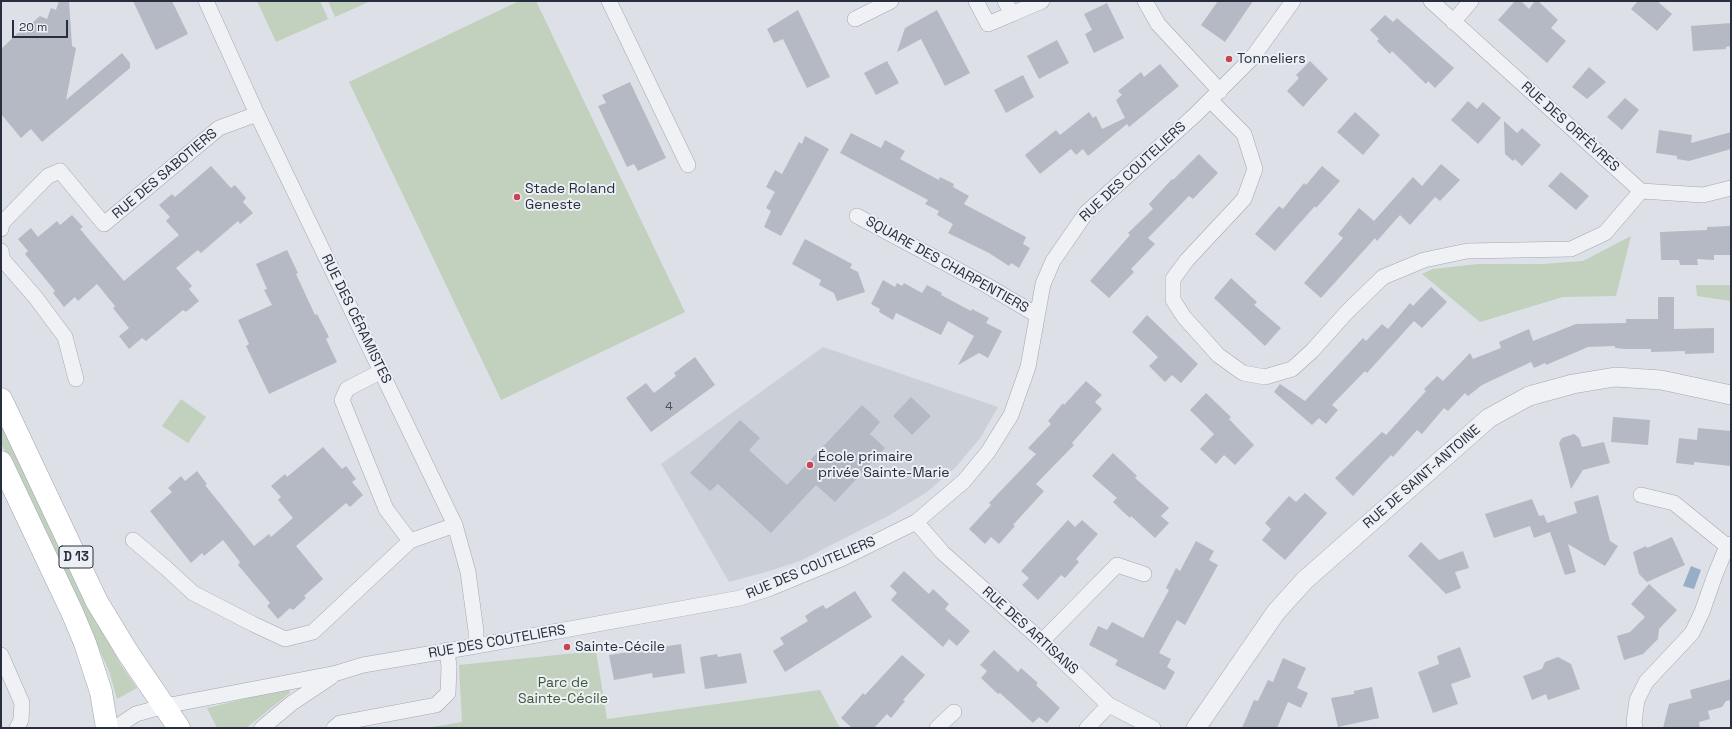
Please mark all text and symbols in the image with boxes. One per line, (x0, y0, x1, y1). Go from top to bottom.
scale bar (14, 12, 70, 38)
text: 20 m (19, 19, 47, 35)
place label: Tonneliers (1237, 51, 1306, 67)
marker: Tonneliers (1224, 54, 1234, 64)
street label: RUE DES ORFÈVRES (1517, 78, 1623, 176)
street label: RUE DES COUTELIERS (1076, 118, 1190, 226)
street label: RUE DES SABOTIERS (109, 125, 221, 223)
place label: Stade Roland Geneste (525, 181, 615, 214)
marker: Stade Roland Geneste (512, 192, 522, 202)
street label: SQUARE DES CHARPENTIERS (862, 213, 1032, 317)
street label: RUE DES CÉRAMISTES (317, 252, 395, 386)
house number: 4 (665, 400, 673, 414)
street label: RUE DE SAINT-ANTOINE (1360, 422, 1484, 532)
place label: École primaire privée Sainte-Marie (818, 449, 950, 482)
marker: École primaire privée Sainte-Marie (805, 460, 815, 470)
street label: RUE DES COUTELIERS (744, 533, 878, 603)
road number: D 13 (59, 546, 93, 568)
street label: RUE DES ARTISANS (979, 583, 1081, 679)
street label: RUE DES COUTELIERS (427, 622, 567, 662)
place label: Sainte-Cécile (575, 639, 665, 655)
marker: Sainte-Cécile (562, 642, 572, 652)
park label: Parc de Sainte-Cécile (518, 675, 608, 708)

